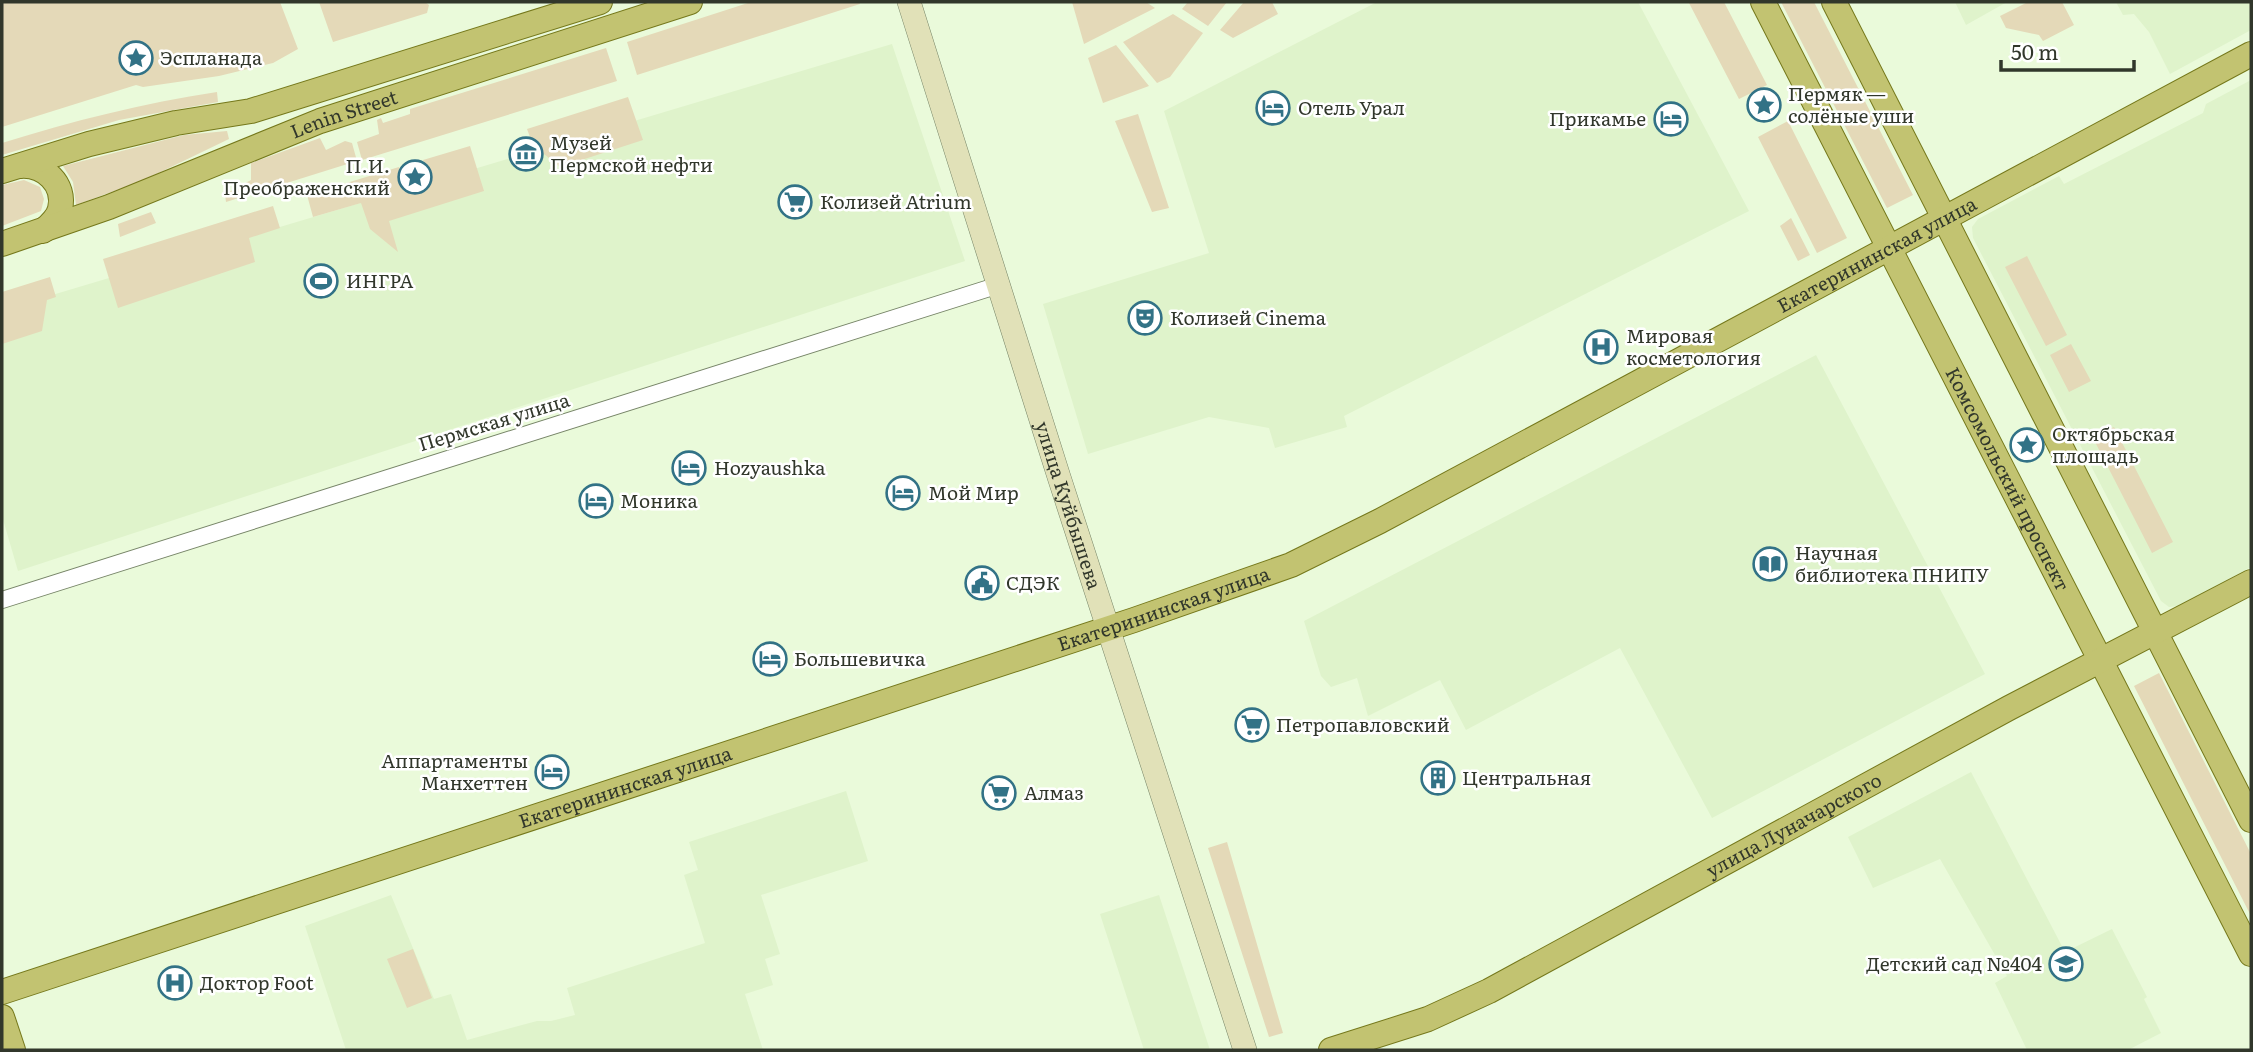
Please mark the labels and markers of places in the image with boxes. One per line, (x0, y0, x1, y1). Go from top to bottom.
place icon: Эспланада (117, 39, 155, 77)
place label: Эспланада (160, 43, 263, 71)
place label: Пермяк — солёные уши (1788, 79, 1914, 129)
place icon: Пермяк — солёные уши (1745, 86, 1783, 124)
hotel icon: Отель Урал (1254, 89, 1292, 127)
place label: Отель Урал (1298, 93, 1405, 121)
hotel icon: Прикамье (1652, 100, 1690, 138)
place label: Прикамье (1549, 104, 1646, 132)
place label: Музей Пермской нефти (550, 128, 713, 178)
museum icon: Музей Пермской нефти (507, 135, 545, 173)
place label: П.И. Преображенский (223, 151, 390, 201)
place icon: П.И. Преображенский (396, 158, 434, 196)
supermarket icon: Колизей Atrium (776, 183, 814, 221)
place label: Колизей Atrium (820, 187, 972, 215)
sports icon: ИНГРА (302, 262, 340, 300)
place label: ИНГРА (346, 266, 413, 294)
theatre icon: Колизей Cinema (1126, 299, 1164, 337)
place label: Колизей Cinema (1170, 303, 1327, 331)
place label: Мировая косметология (1626, 321, 1761, 371)
hospital icon: Мировая косметология (1582, 328, 1620, 366)
place label: Октябрьская площадь (2052, 419, 2175, 469)
place icon: Октябрьская площадь (2008, 426, 2046, 464)
hotel icon: Hozyaushka (670, 449, 708, 487)
place label: Hozyaushka (714, 453, 826, 481)
hotel icon: Мой Мир (884, 474, 922, 512)
place label: Мой Мир (928, 478, 1019, 506)
hotel icon: Моника (577, 482, 615, 520)
place label: Моника (620, 486, 699, 514)
place label: Научная библиотека ПНИПУ (1795, 538, 1989, 588)
library icon: Научная библиотека ПНИПУ (1751, 545, 1789, 583)
public building icon: СДЭК (963, 564, 1001, 602)
place label: СДЭК (1006, 568, 1060, 596)
hotel icon: Большевичка (751, 640, 789, 678)
place label: Большевичка (794, 644, 926, 672)
supermarket icon: Петропавловский (1233, 706, 1271, 744)
place label: Петропавловский (1276, 710, 1450, 738)
place label: Аппартаменты Манхеттен (381, 746, 528, 796)
hotel icon: Аппартаменты Манхеттен (533, 753, 571, 791)
building icon: Центральная (1419, 759, 1457, 797)
place label: Центральная (1462, 763, 1591, 791)
supermarket icon: Алмаз (980, 774, 1018, 812)
place label: Алмаз (1024, 778, 1084, 806)
school or university icon: Детский сад №404 (2047, 945, 2085, 983)
place label: Детский сад №404 (1866, 949, 2043, 977)
hospital icon: Доктор Foot (156, 964, 194, 1002)
place label: Доктор Foot (200, 968, 314, 996)

